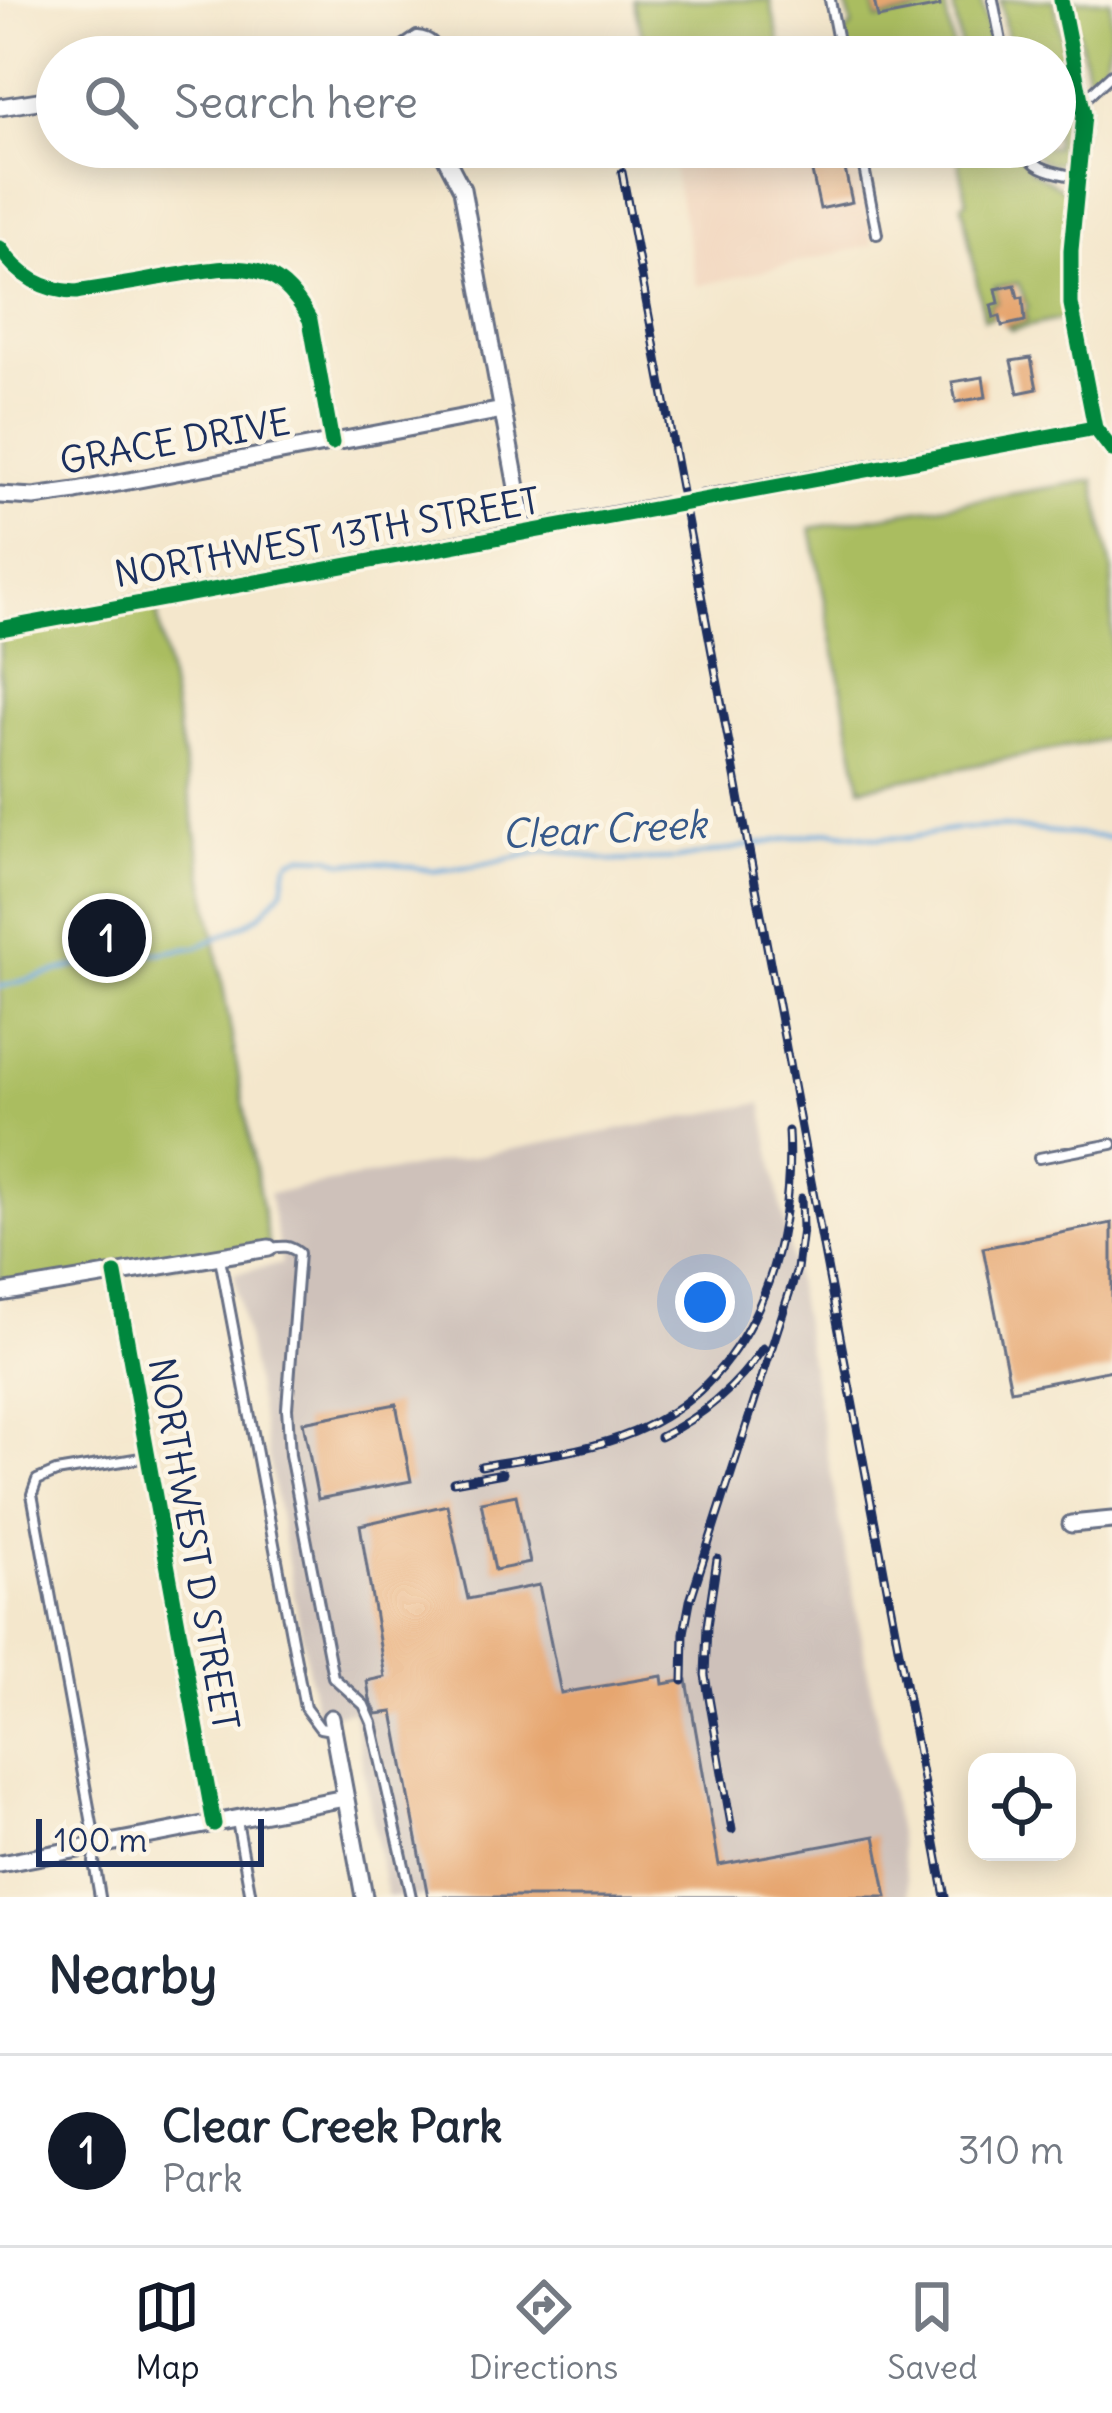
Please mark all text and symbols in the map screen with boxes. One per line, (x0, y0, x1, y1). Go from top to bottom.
search box (36, 36, 1076, 168)
icon: search (78, 69, 144, 135)
text: Search here (174, 74, 418, 130)
street label: GRACE DRIVE (57, 399, 294, 484)
street label: NORTHWEST 13TH STREET (111, 478, 543, 597)
water label: Clear Creek (500, 800, 711, 859)
pin: 1 (68, 893, 146, 983)
your location (675, 1272, 735, 1332)
street label: NORTHWEST D STREET (139, 1354, 248, 1734)
map controls (968, 1753, 1076, 1861)
button: locate (968, 1753, 1076, 1861)
scale bar (36, 1813, 264, 1866)
text: 100 m (54, 1819, 147, 1861)
text: Nearby (48, 1943, 217, 2007)
text: Clear Creek Park (162, 2098, 502, 2154)
text: 1 (79, 2126, 95, 2175)
text: 310 m (958, 2126, 1064, 2175)
text: Park (162, 2154, 243, 2203)
tab: Map (134, 2274, 200, 2388)
tab: Directions (469, 2274, 618, 2388)
tab: Saved (887, 2274, 978, 2388)

